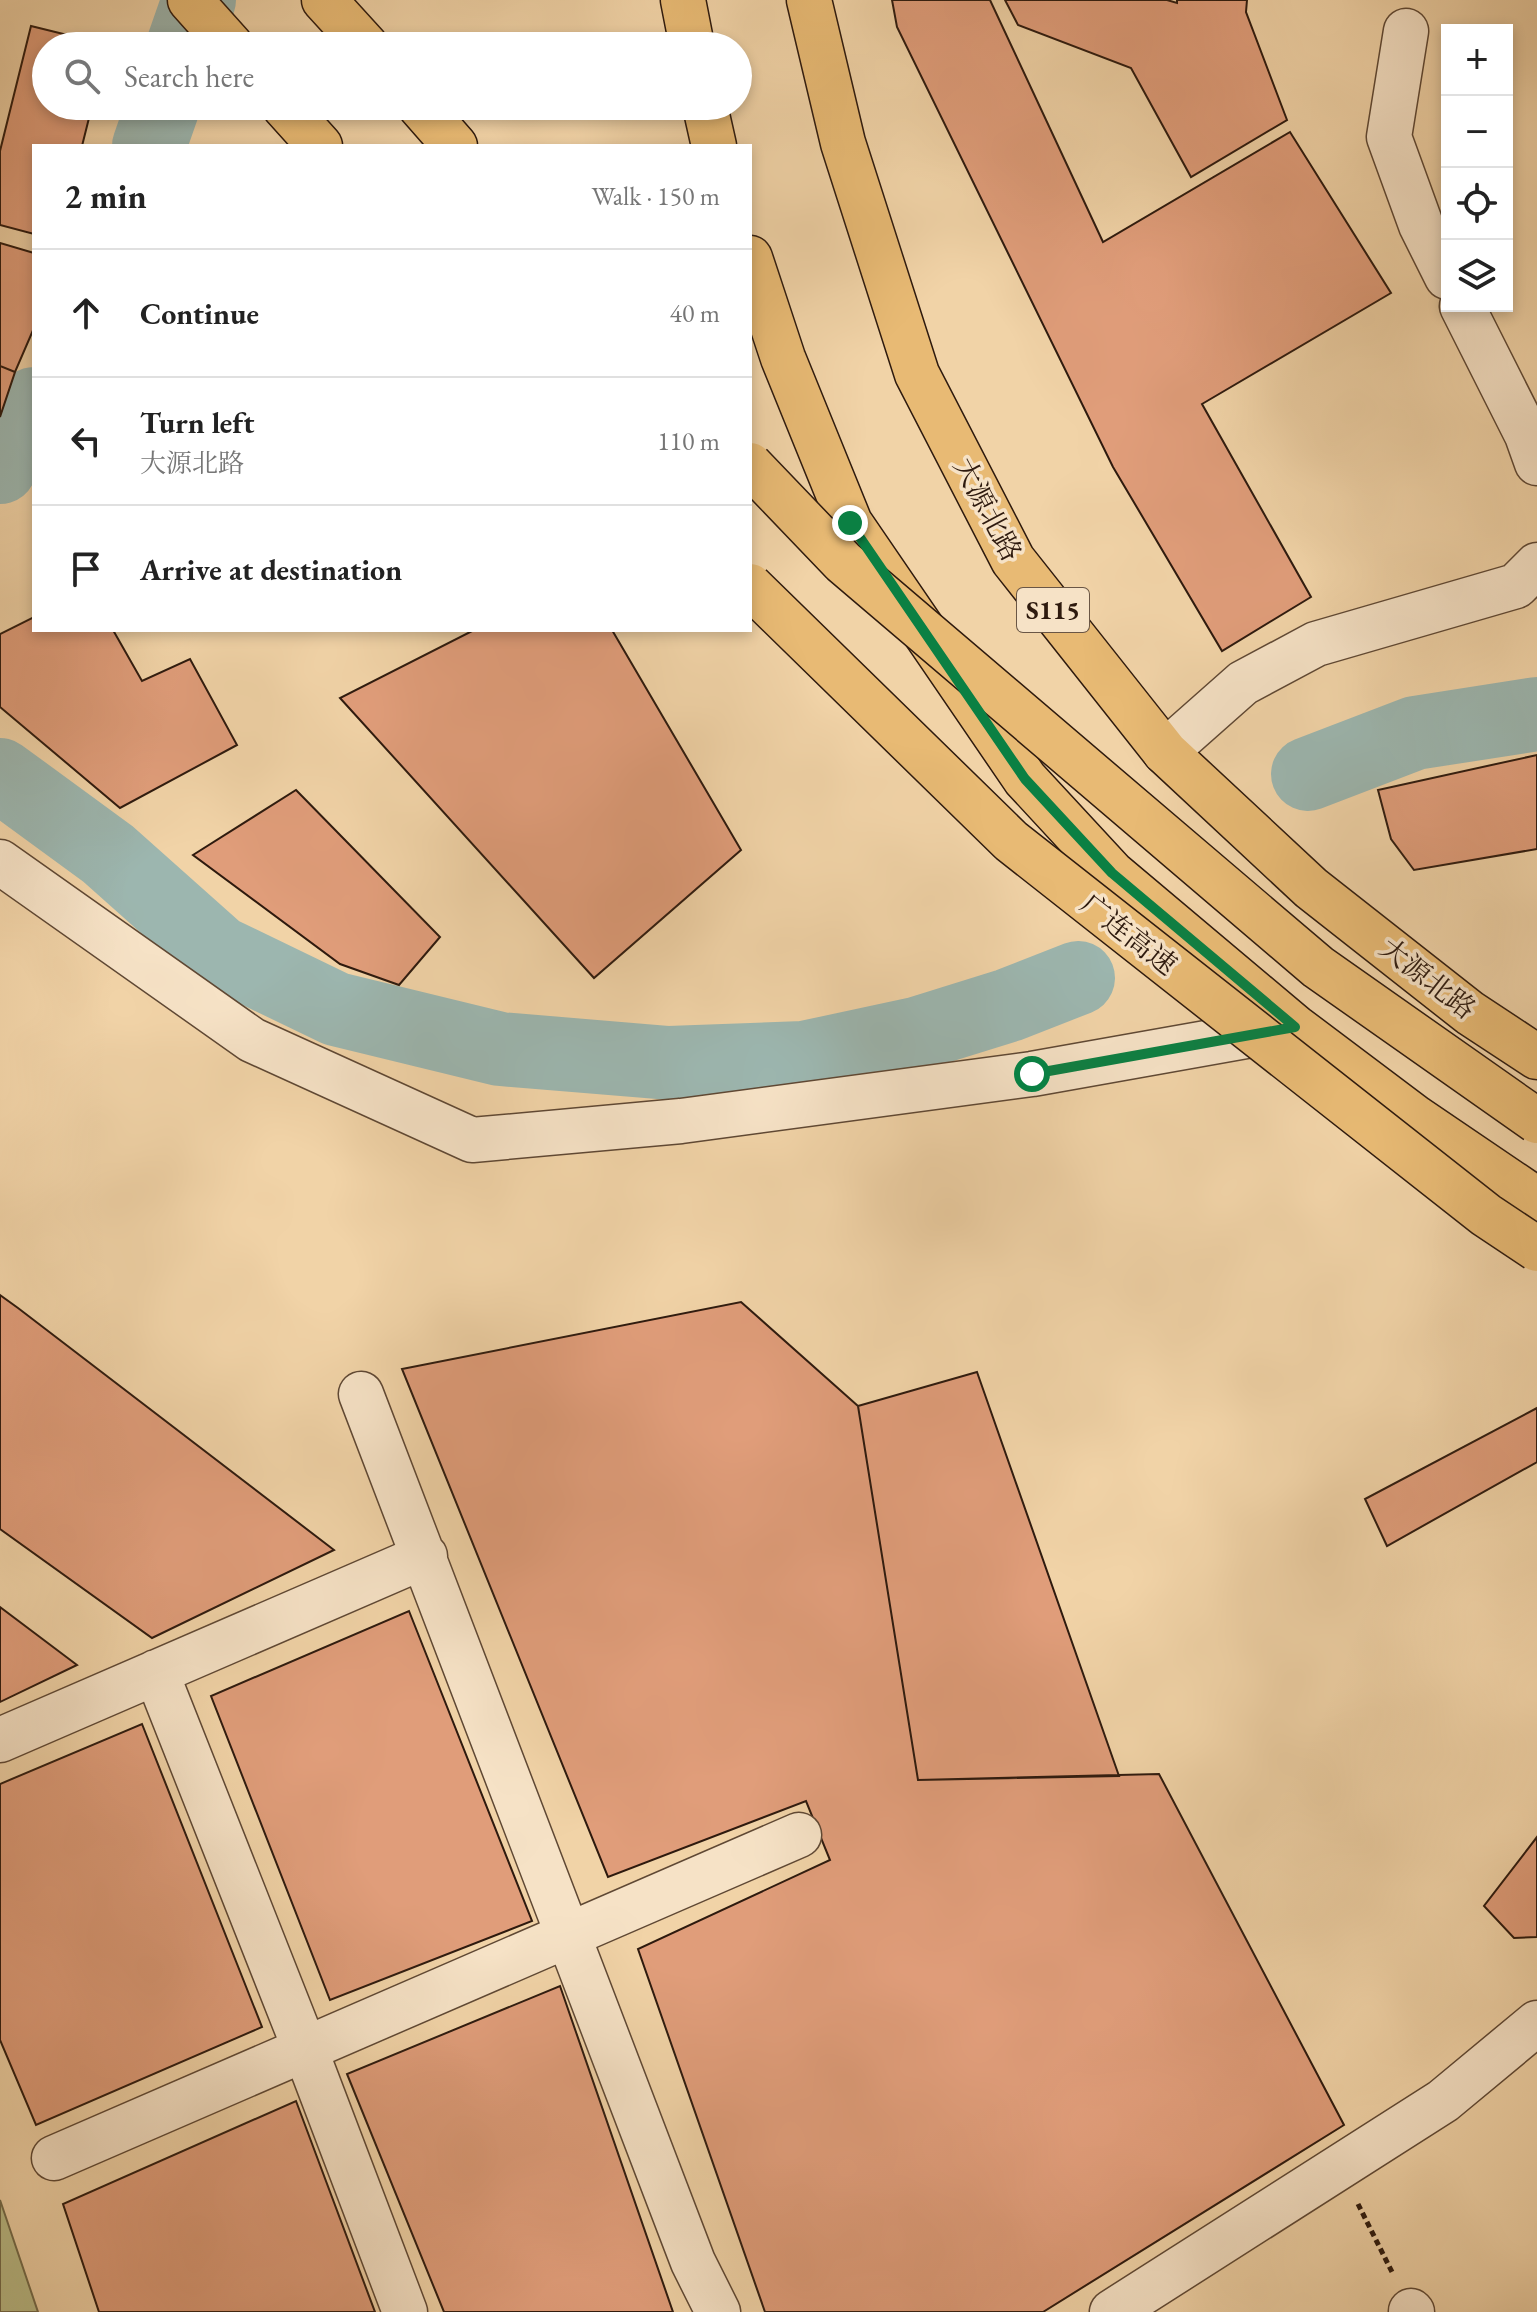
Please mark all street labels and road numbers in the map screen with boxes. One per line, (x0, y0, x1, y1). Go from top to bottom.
street label: 大源北路 (946, 451, 1030, 567)
road number: S115 (1017, 588, 1089, 632)
street label: 广连高速 (1074, 885, 1184, 983)
street label: 大源北路 (1373, 929, 1483, 1027)

